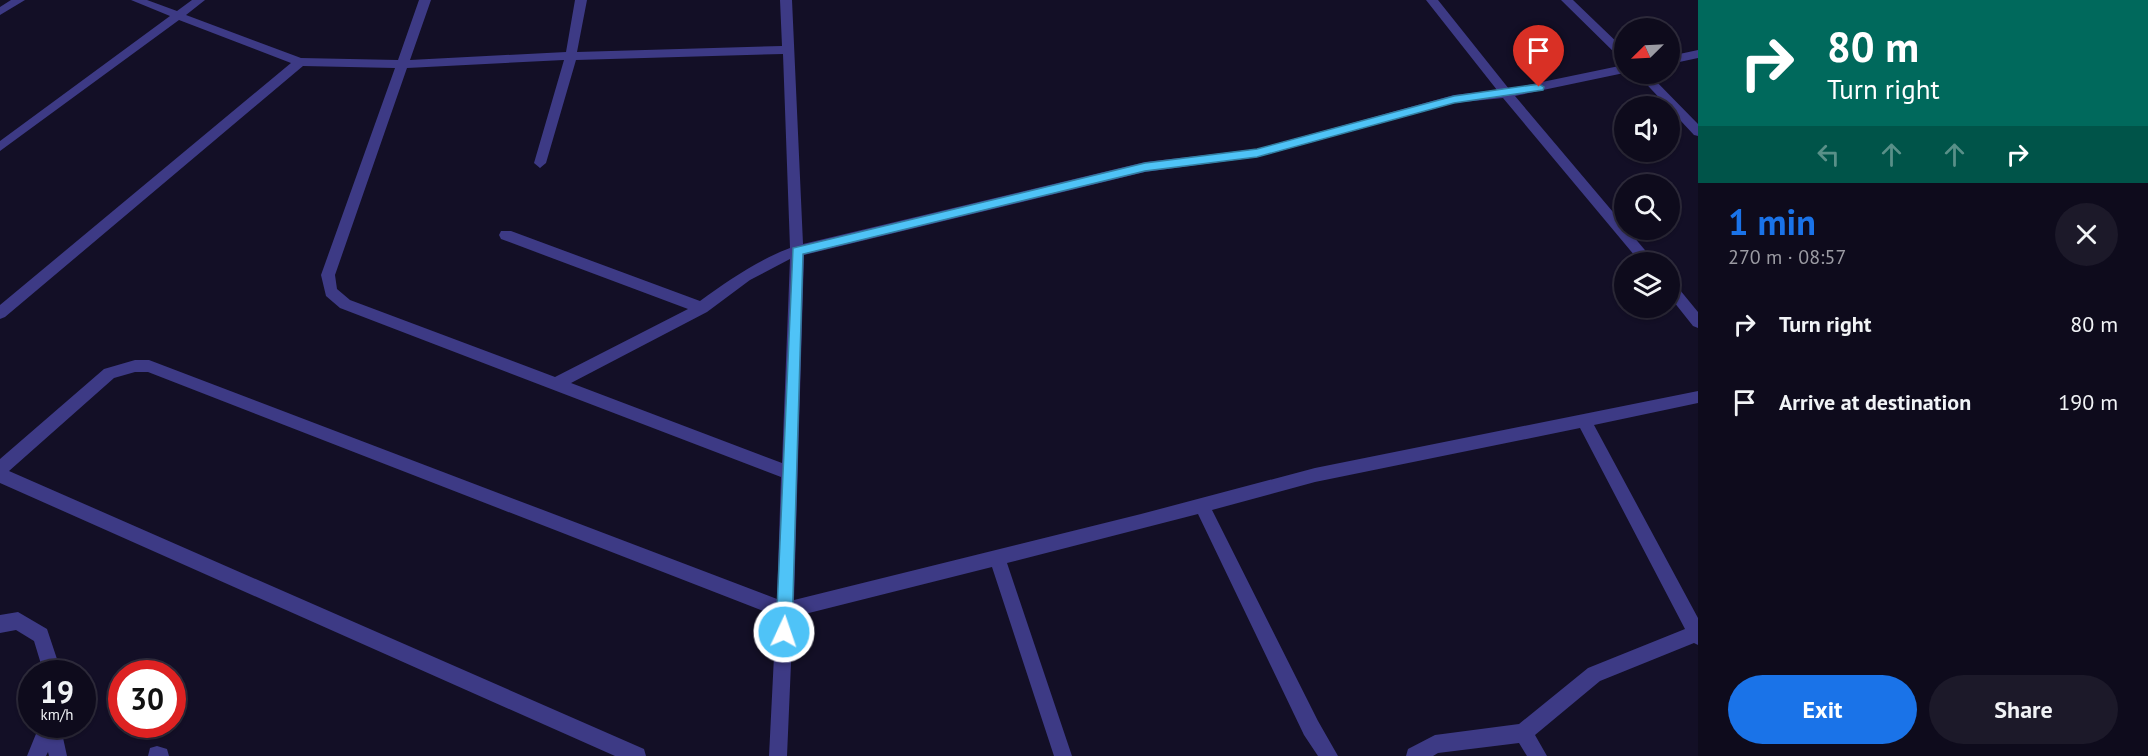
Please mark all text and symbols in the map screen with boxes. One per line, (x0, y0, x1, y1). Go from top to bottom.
north arrow (1614, 18, 1680, 84)
map controls (1614, 18, 1680, 318)
text: 80 m (1827, 19, 1919, 74)
icon: right (1728, 24, 1806, 102)
pin (1513, 25, 1564, 87)
icon: arrive (1522, 34, 1555, 67)
text: Turn right (1827, 72, 1940, 106)
button: sound (1614, 96, 1680, 162)
icon: left (1812, 138, 1845, 171)
icon: ahead (1875, 138, 1908, 171)
icon: ahead (1938, 138, 1971, 171)
icon: right (2001, 138, 2034, 171)
button: search (1614, 174, 1680, 240)
text: 1 min (1728, 198, 1816, 245)
button: close (2055, 203, 2118, 266)
text: 270 m · 08:57 (1728, 244, 1846, 270)
button: layers (1614, 252, 1680, 318)
icon: right (1728, 308, 1761, 341)
text: Turn right (1779, 310, 1871, 338)
text: 80 m (2070, 310, 2118, 338)
icon: arrive (1728, 386, 1761, 419)
text: Arrive at destination (1779, 388, 1971, 416)
text: 190 m (2058, 388, 2118, 416)
position arrow (752, 600, 816, 664)
speed limit sign: 30 (108, 660, 186, 738)
text: 19 (40, 672, 74, 711)
button: Exit (1728, 675, 1917, 744)
button: Share (1929, 675, 2118, 744)
text: km/h (41, 705, 73, 724)

